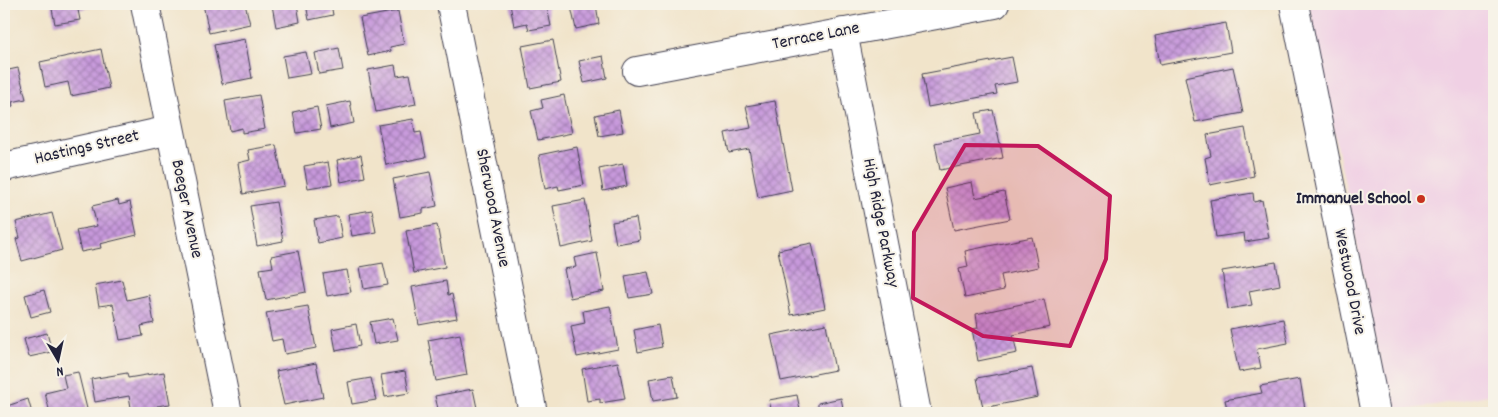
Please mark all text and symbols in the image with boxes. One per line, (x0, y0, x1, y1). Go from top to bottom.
street label: Terrace Lane (770, 16, 862, 58)
street label: Hastings Street (32, 124, 142, 172)
street label: Sherwood Avenue (468, 147, 516, 269)
street label: High Ridge Parkway (855, 156, 905, 290)
street label: Boeger Avenue (163, 157, 209, 261)
place label: Immanuel School (1296, 187, 1412, 212)
marker: Immanuel School (1415, 193, 1427, 205)
street label: Westwood Drive (1326, 227, 1372, 337)
north arrow (32, 334, 82, 384)
text: N (55, 360, 65, 381)

